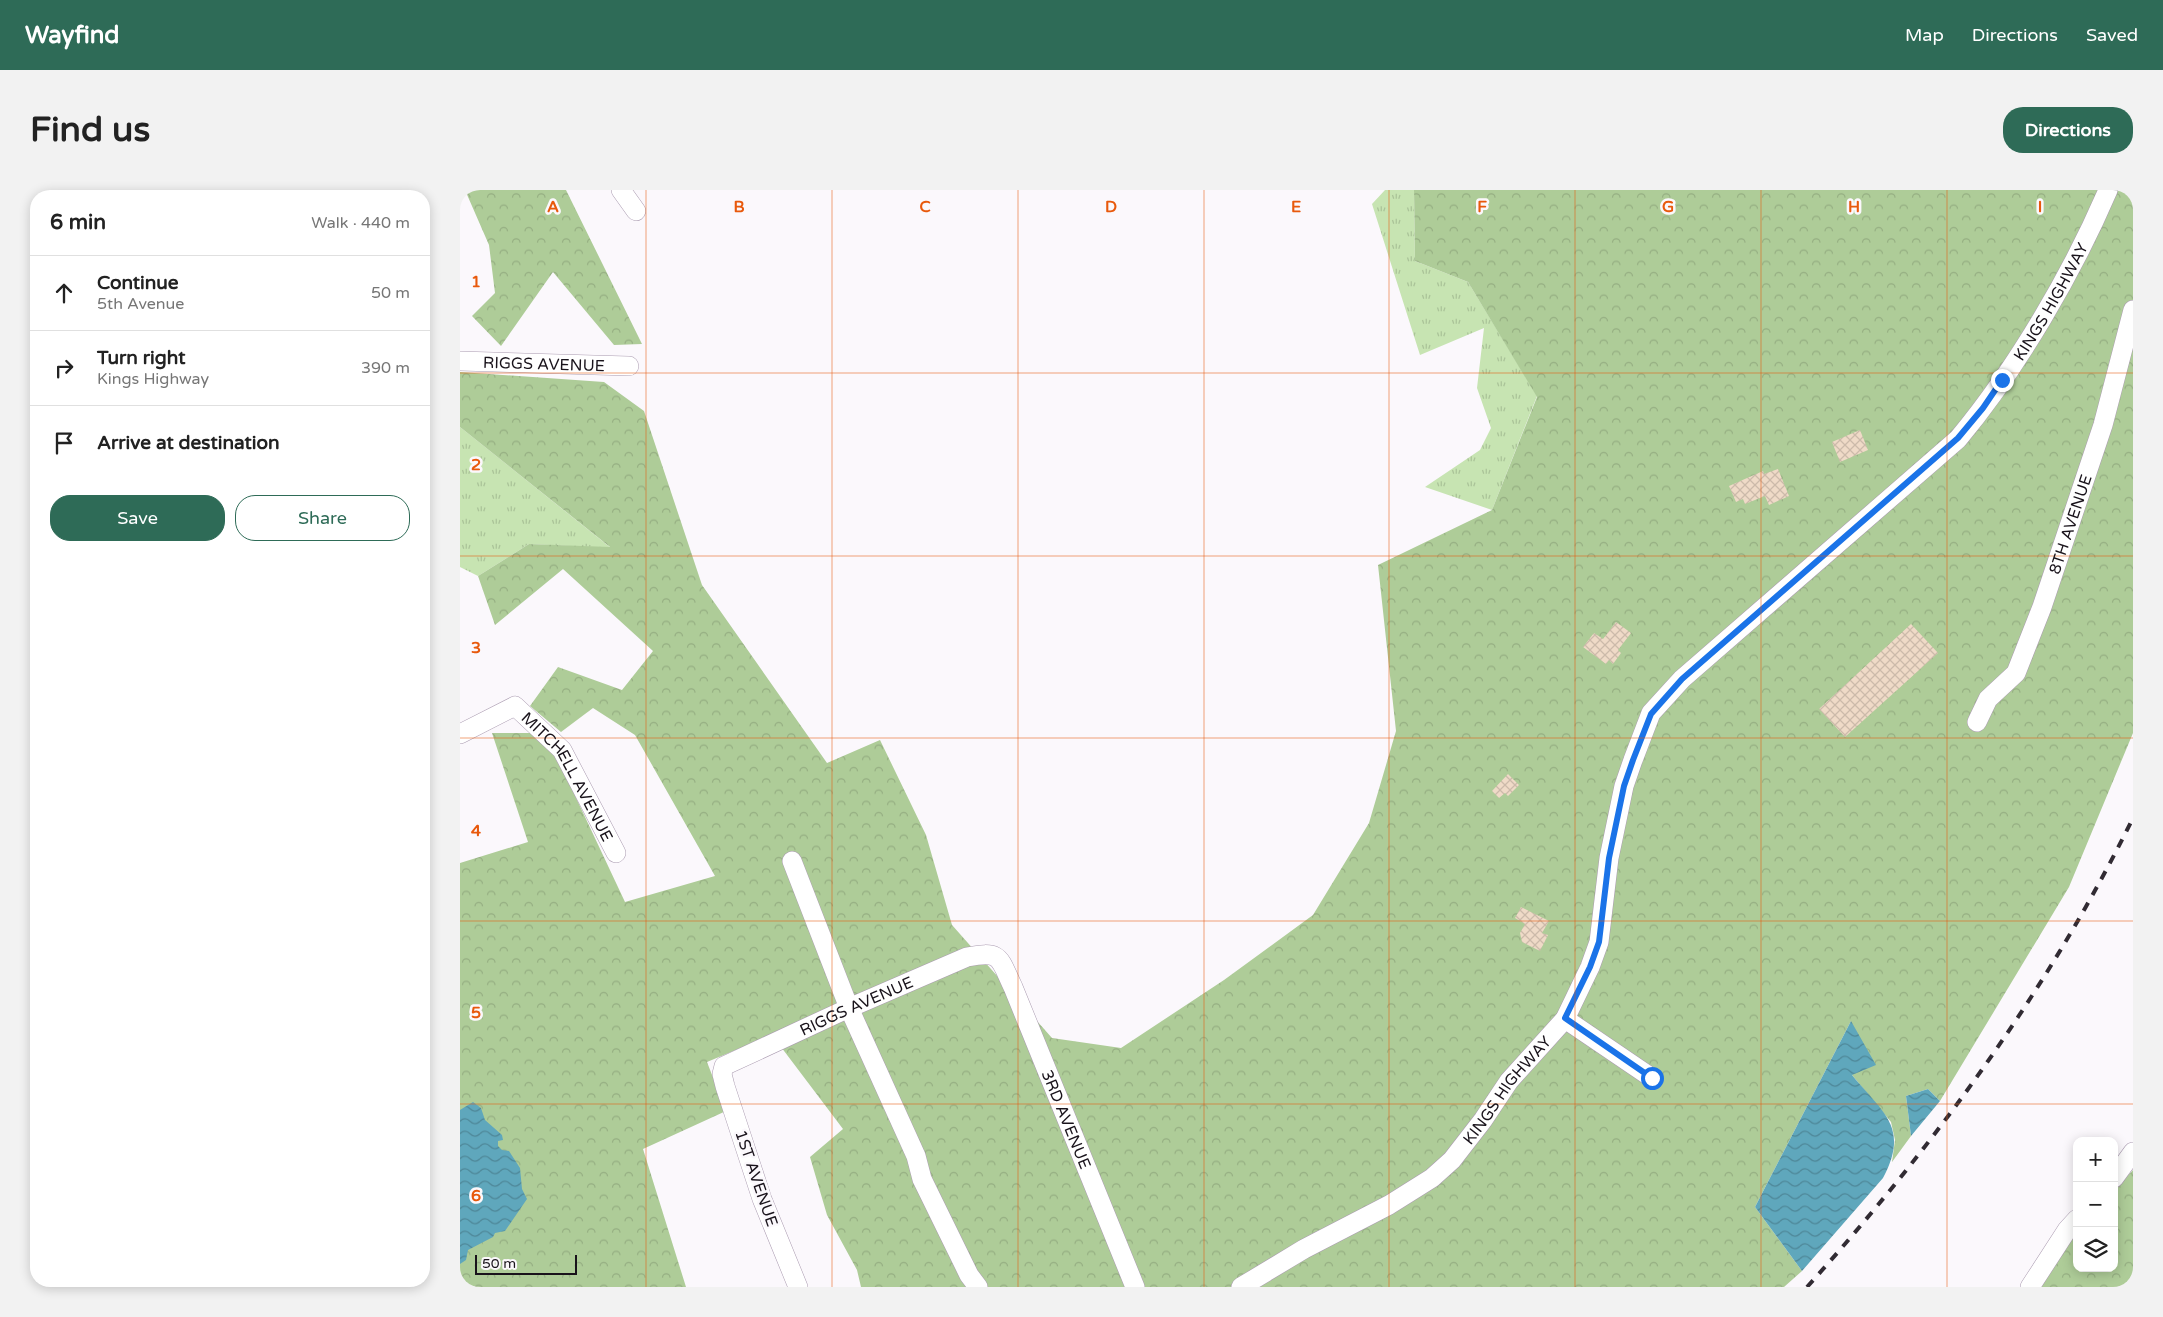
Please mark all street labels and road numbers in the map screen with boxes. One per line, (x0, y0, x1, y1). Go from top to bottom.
street label: KINGS HIGHWAY (2009, 240, 2093, 365)
street label: RIGGS AVENUE (483, 353, 605, 376)
street label: 8TH AVENUE (2045, 472, 2097, 577)
street label: MITCHELL AVENUE (517, 708, 617, 845)
street label: RIGGS AVENUE (797, 973, 916, 1040)
street label: KINGS HIGHWAY (1459, 1032, 1556, 1149)
street label: 3RD AVENUE (1037, 1067, 1095, 1172)
street label: 1ST AVENUE (730, 1127, 782, 1229)

